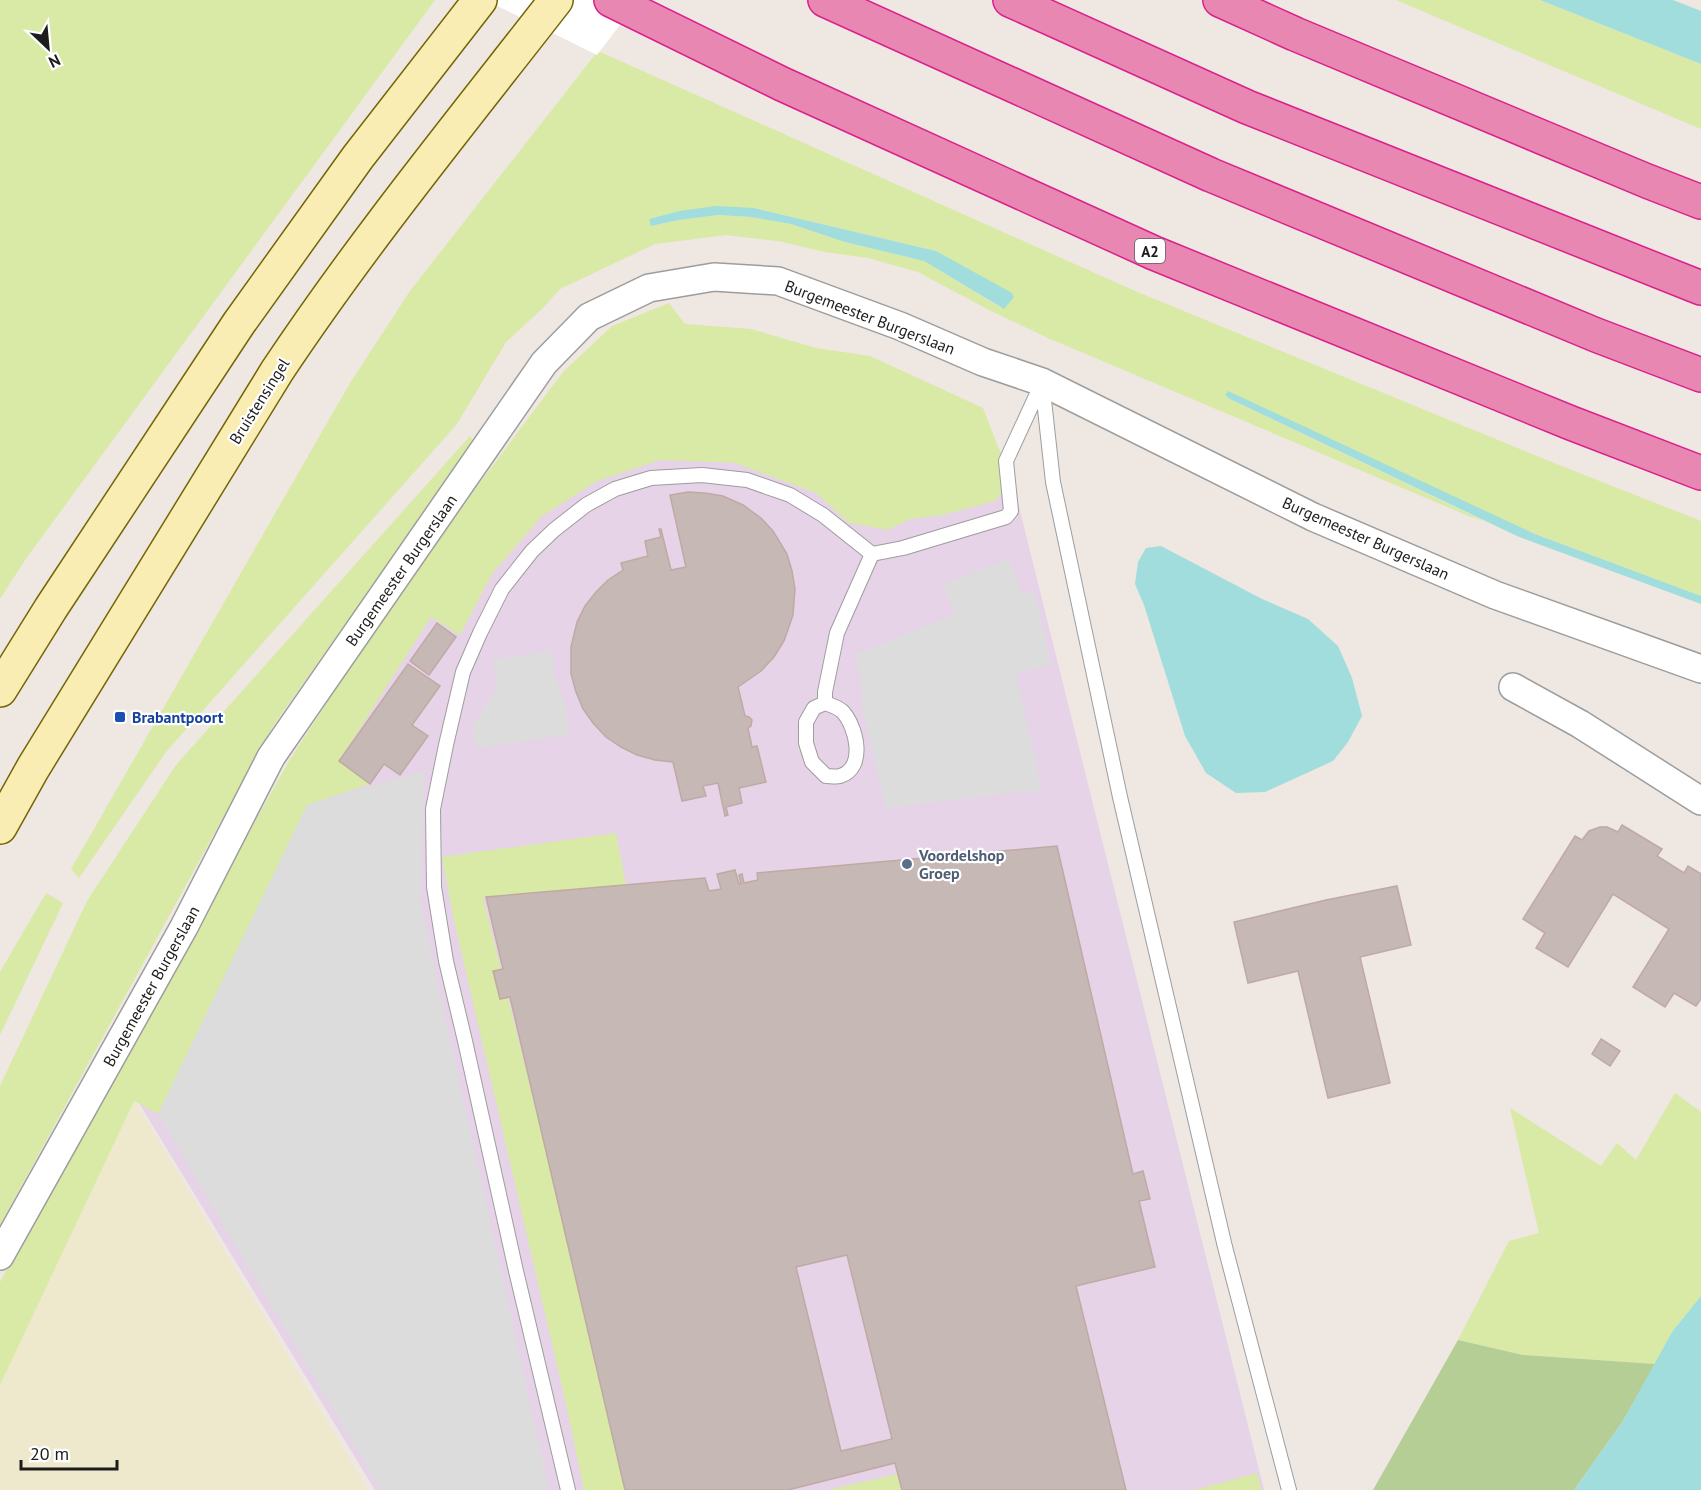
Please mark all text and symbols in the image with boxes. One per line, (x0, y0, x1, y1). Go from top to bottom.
north arrow (18, 18, 78, 78)
text: N (45, 50, 64, 73)
road number: A2 (1135, 239, 1165, 263)
street label: Burgemeester Burgerslaan (782, 275, 958, 359)
street label: Bruistensingel (225, 354, 294, 448)
street label: Burgemeester Burgerslaan (341, 490, 461, 650)
street label: Burgemeester Burgerslaan (1279, 492, 1453, 584)
place label: Brabantpoort (132, 707, 224, 727)
marker: Brabantpoort (113, 710, 127, 724)
place label: Voordelshop Groep (918, 845, 1005, 883)
marker: Voordelshop Groep (900, 857, 914, 871)
street label: Burgemeester Burgerslaan (98, 902, 204, 1070)
scale bar (21, 1433, 117, 1471)
text: 20 m (30, 1442, 69, 1465)

